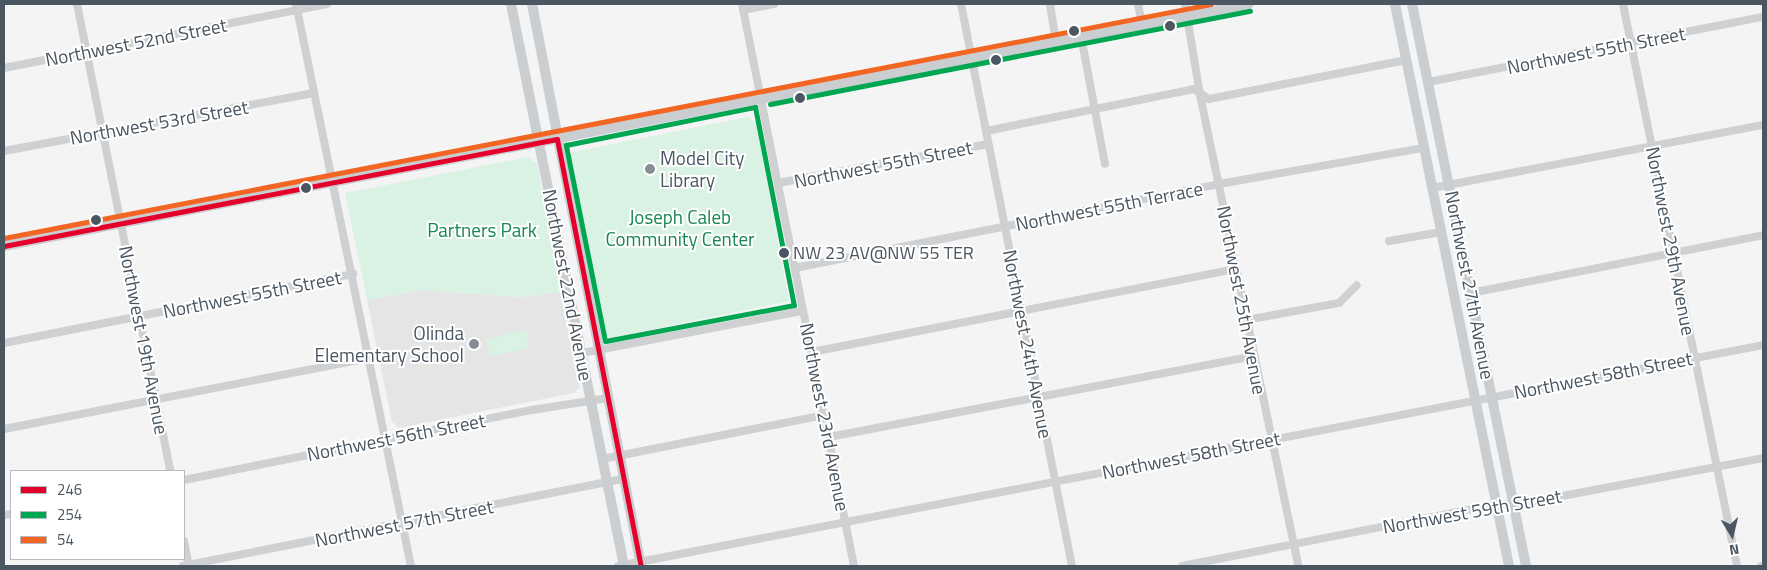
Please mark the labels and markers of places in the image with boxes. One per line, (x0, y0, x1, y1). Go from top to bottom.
unlabelled marker (1165, 21, 1175, 31)
unlabelled marker (1069, 26, 1079, 36)
unlabelled marker (991, 55, 1001, 65)
unlabelled marker (795, 93, 805, 103)
place label: Model City Library (660, 147, 744, 191)
marker: Model City Library (644, 163, 656, 175)
unlabelled marker (301, 183, 311, 193)
unlabelled marker (91, 215, 101, 225)
place label: NW 23 AV@NW 55 TER (793, 242, 974, 264)
marker: NW 23 AV@NW 55 TER (779, 248, 789, 258)
place label: Olinda Elementary School (315, 322, 464, 366)
marker: Olinda Elementary School (468, 338, 480, 350)

